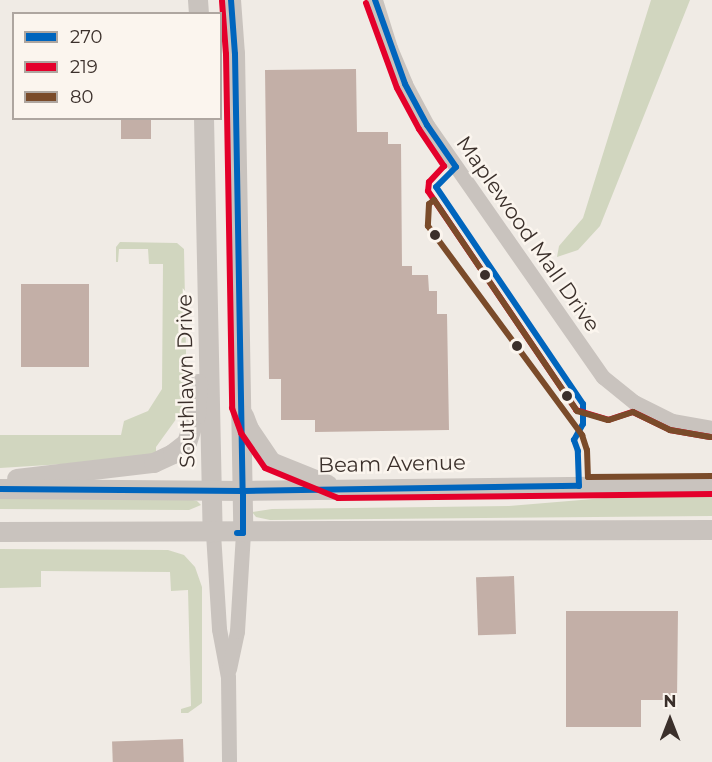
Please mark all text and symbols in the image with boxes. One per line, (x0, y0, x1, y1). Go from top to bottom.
legend (12, 12, 222, 120)
text: 270 (70, 26, 102, 48)
text: 219 (70, 56, 98, 78)
text: 80 (70, 86, 93, 108)
street label: Maplewood Mall Drive (451, 131, 605, 337)
unlabelled marker (429, 229, 441, 241)
unlabelled marker (479, 269, 491, 281)
street label: Southlawn Drive (172, 294, 200, 468)
unlabelled marker (511, 340, 523, 352)
unlabelled marker (561, 390, 573, 402)
street label: Beam Avenue (318, 450, 466, 478)
north arrow (640, 690, 700, 750)
text: N (664, 692, 676, 711)

